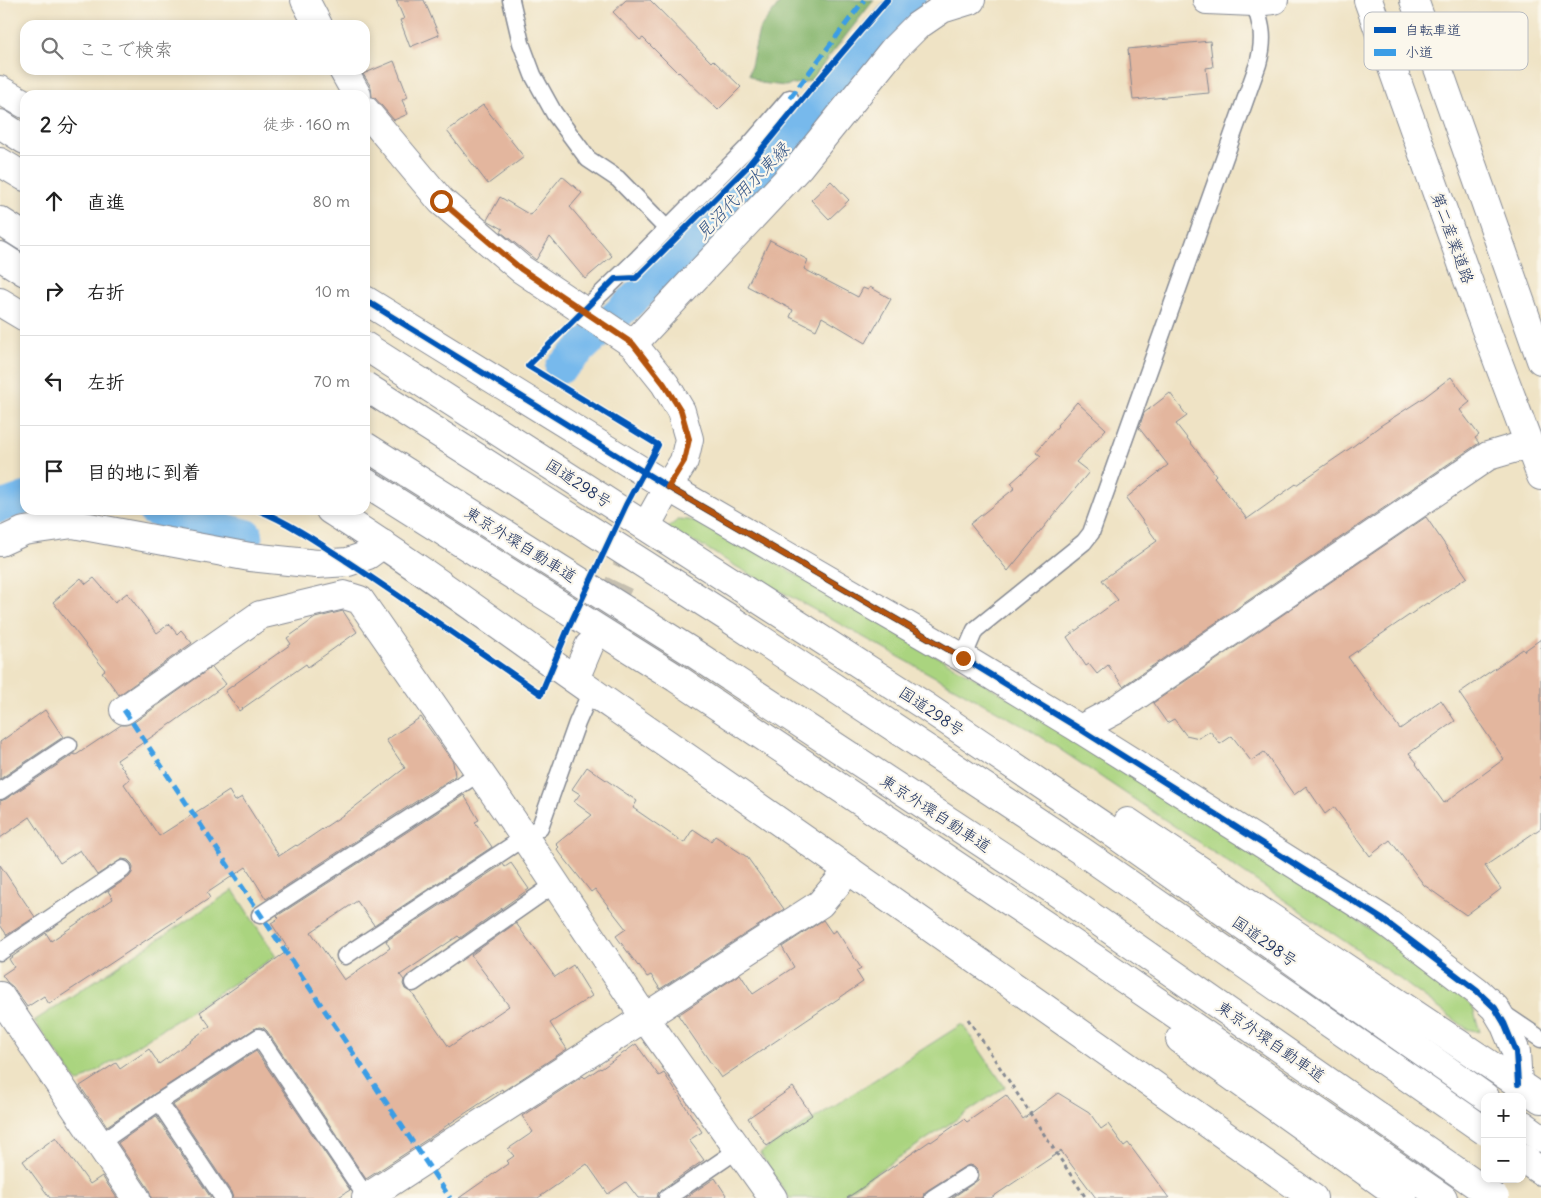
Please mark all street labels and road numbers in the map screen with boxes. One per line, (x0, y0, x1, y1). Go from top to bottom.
street label: 第二産業道路 (1427, 189, 1479, 287)
street label: 国道298号 (542, 454, 616, 512)
street label: 東京外環自動車道 (461, 502, 581, 586)
street label: 国道298号 (895, 682, 969, 740)
street label: 東京外環自動車道 (877, 770, 995, 856)
street label: 国道298号 (1228, 911, 1302, 971)
street label: 東京外環自動車道 (1213, 996, 1329, 1086)

